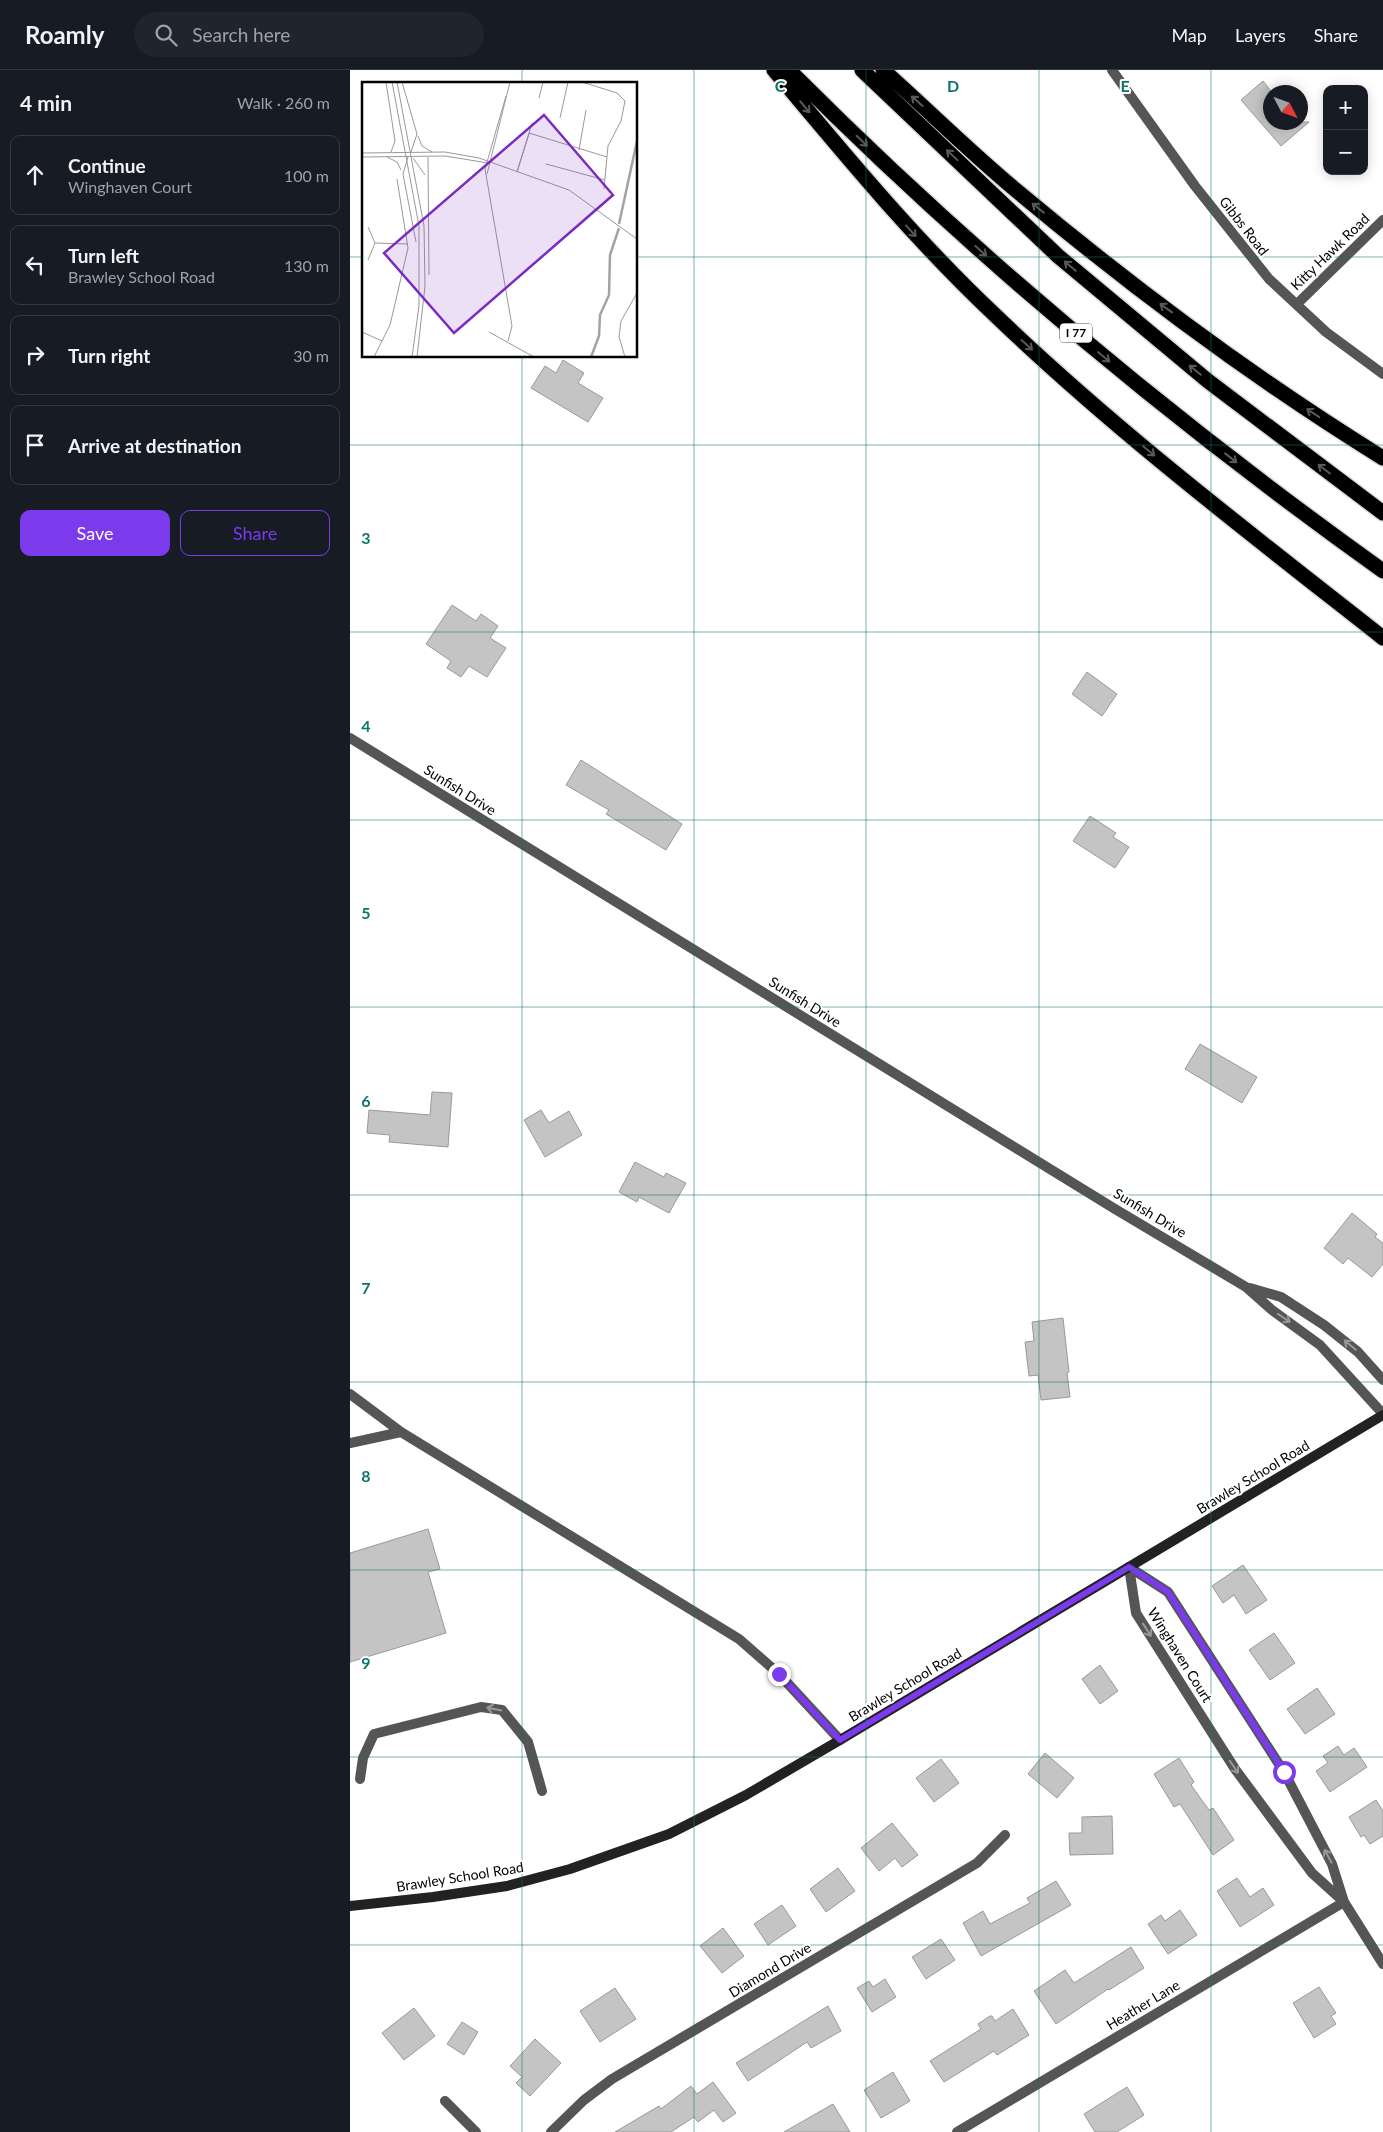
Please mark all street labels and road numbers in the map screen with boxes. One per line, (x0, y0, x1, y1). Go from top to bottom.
street label: Gibbs Road (1216, 193, 1273, 258)
street label: Kitty Hawk Road (1287, 210, 1373, 293)
road number: I 77 (1060, 324, 1092, 342)
street label: Sunfish Drive (421, 761, 499, 818)
street label: Sunfish Drive (766, 973, 844, 1030)
street label: Sunfish Drive (1111, 1184, 1190, 1241)
street label: Brawley School Road (1193, 1436, 1312, 1517)
street label: Winghaven Court (1144, 1604, 1216, 1705)
street label: Brawley School Road (845, 1644, 964, 1725)
street label: Brawley School Road (395, 1858, 525, 1895)
street label: Diamond Drive (726, 1938, 814, 2001)
street label: Heather Lane (1103, 1976, 1183, 2033)

